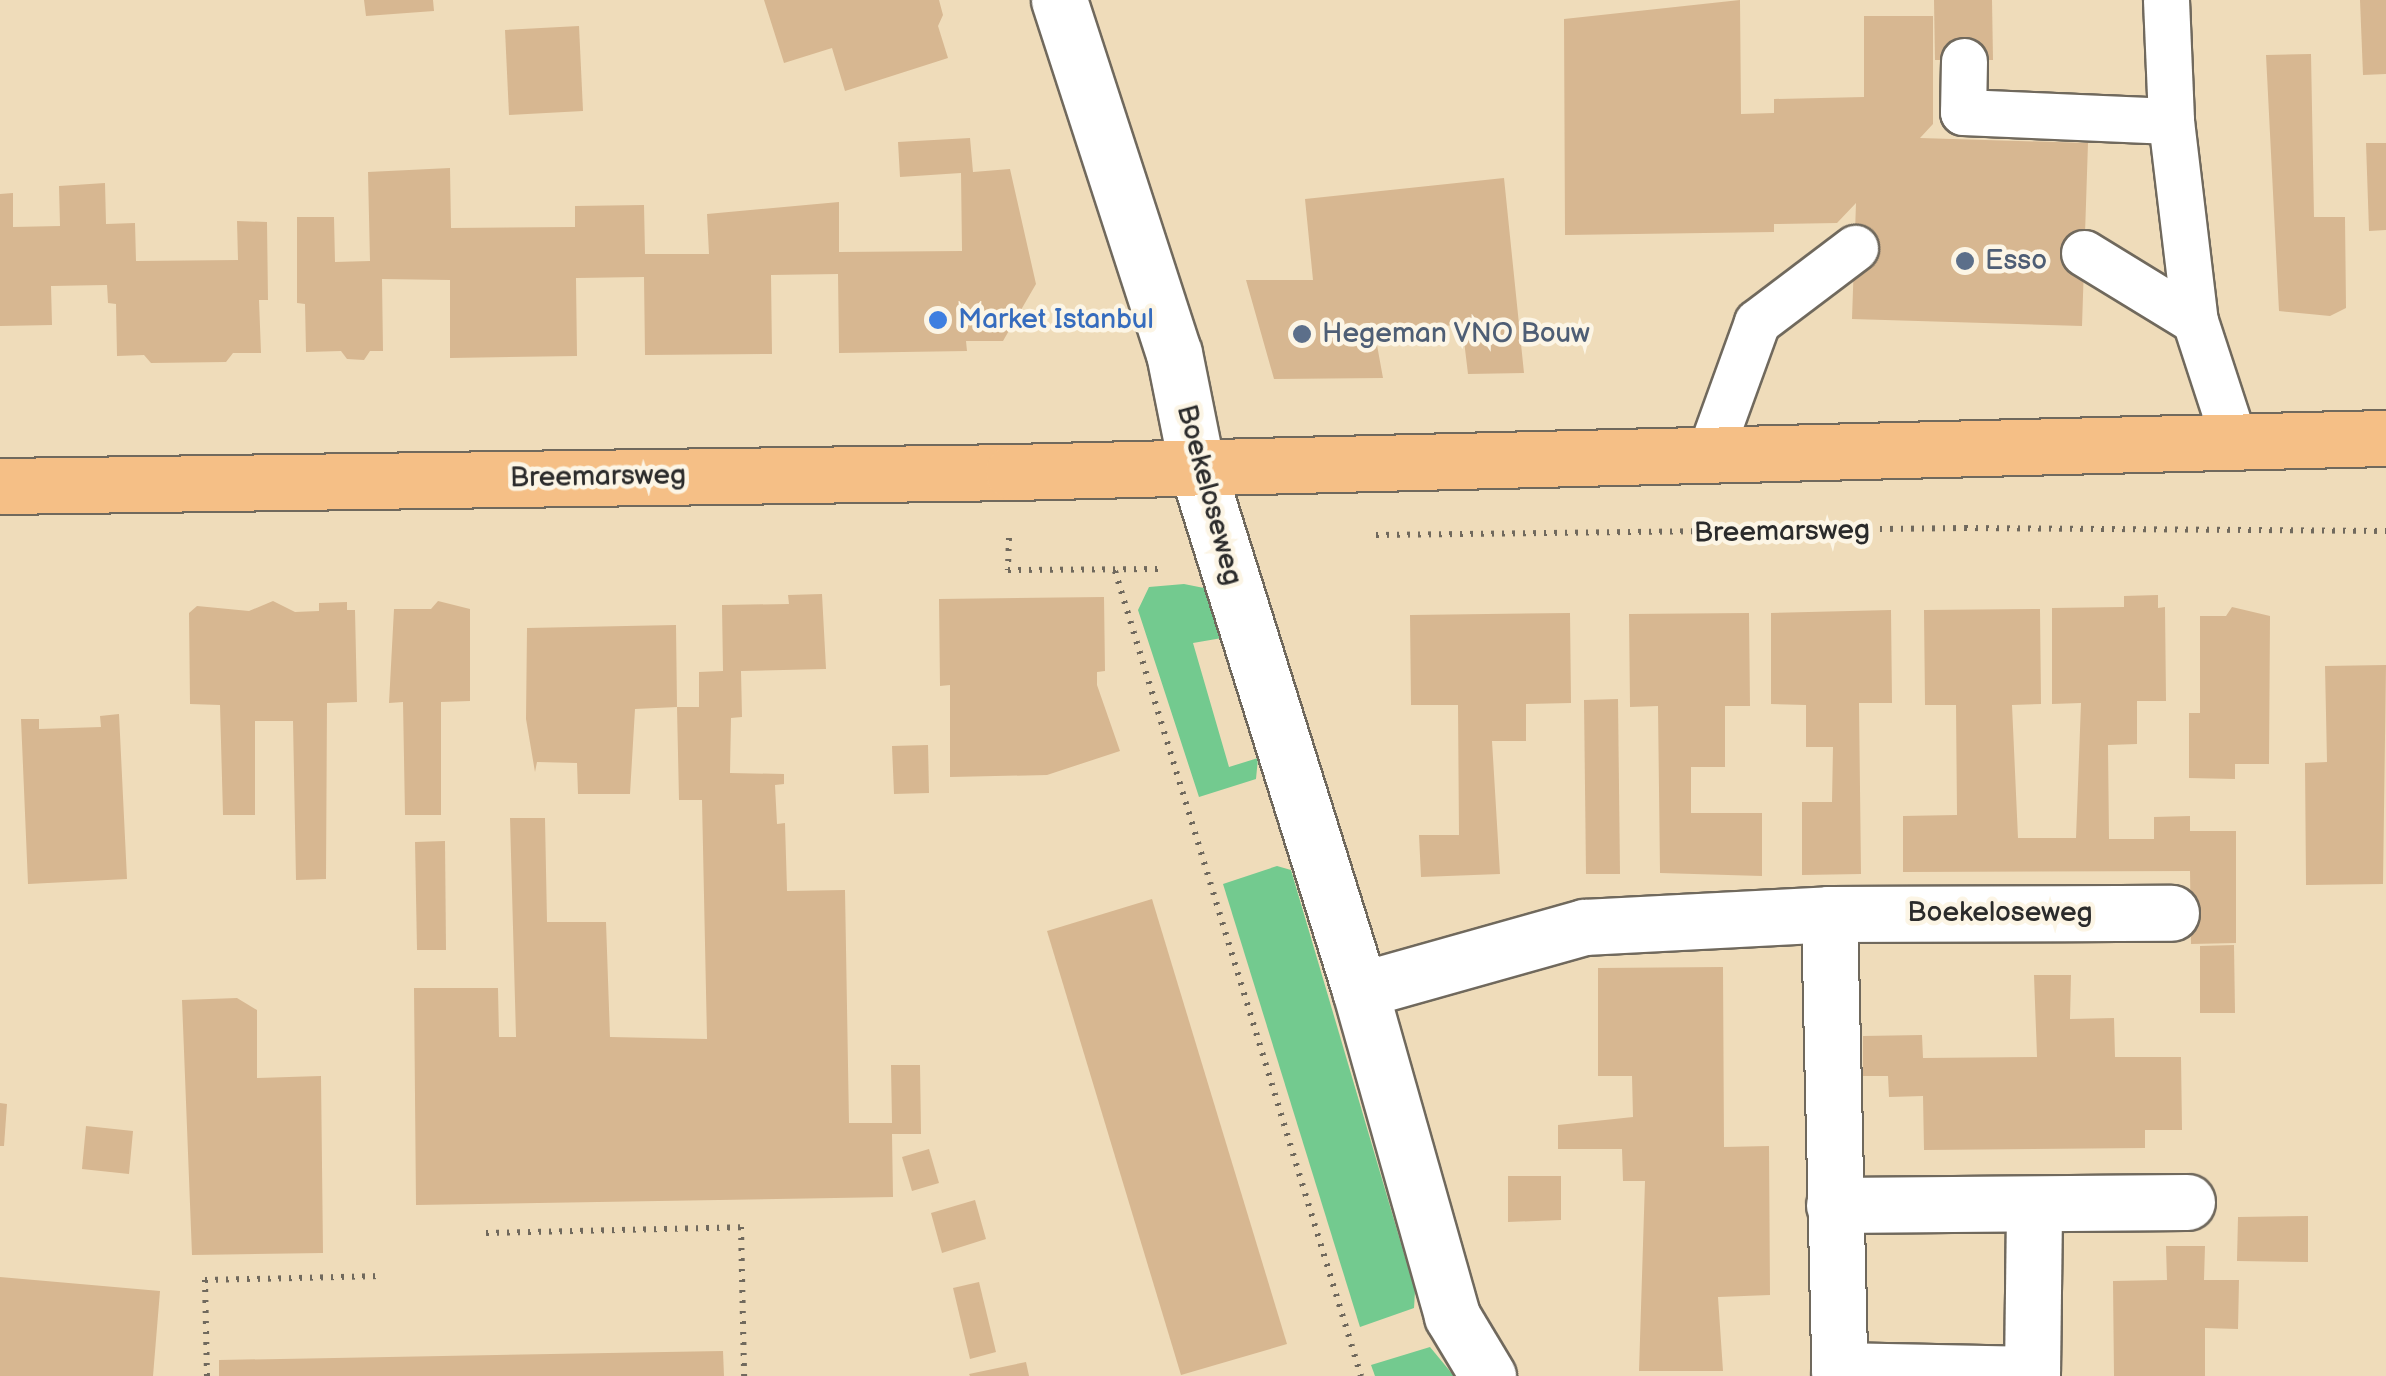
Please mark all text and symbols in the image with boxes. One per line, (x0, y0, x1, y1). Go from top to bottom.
place label: Esso (1985, 244, 2047, 278)
marker: Esso (1954, 250, 1976, 272)
place label: Market Istanbul (958, 303, 1154, 337)
marker: Market Istanbul (927, 309, 949, 331)
place label: Hegeman VNO Bouw (1322, 317, 1591, 351)
marker: Hegeman VNO Bouw (1291, 323, 1313, 345)
street label: Boekeloseweg (1169, 401, 1249, 589)
street label: Breemarsweg (510, 459, 686, 495)
street label: Breemarsweg (1694, 514, 1870, 550)
street label: Boekeloseweg (1907, 896, 2093, 930)

